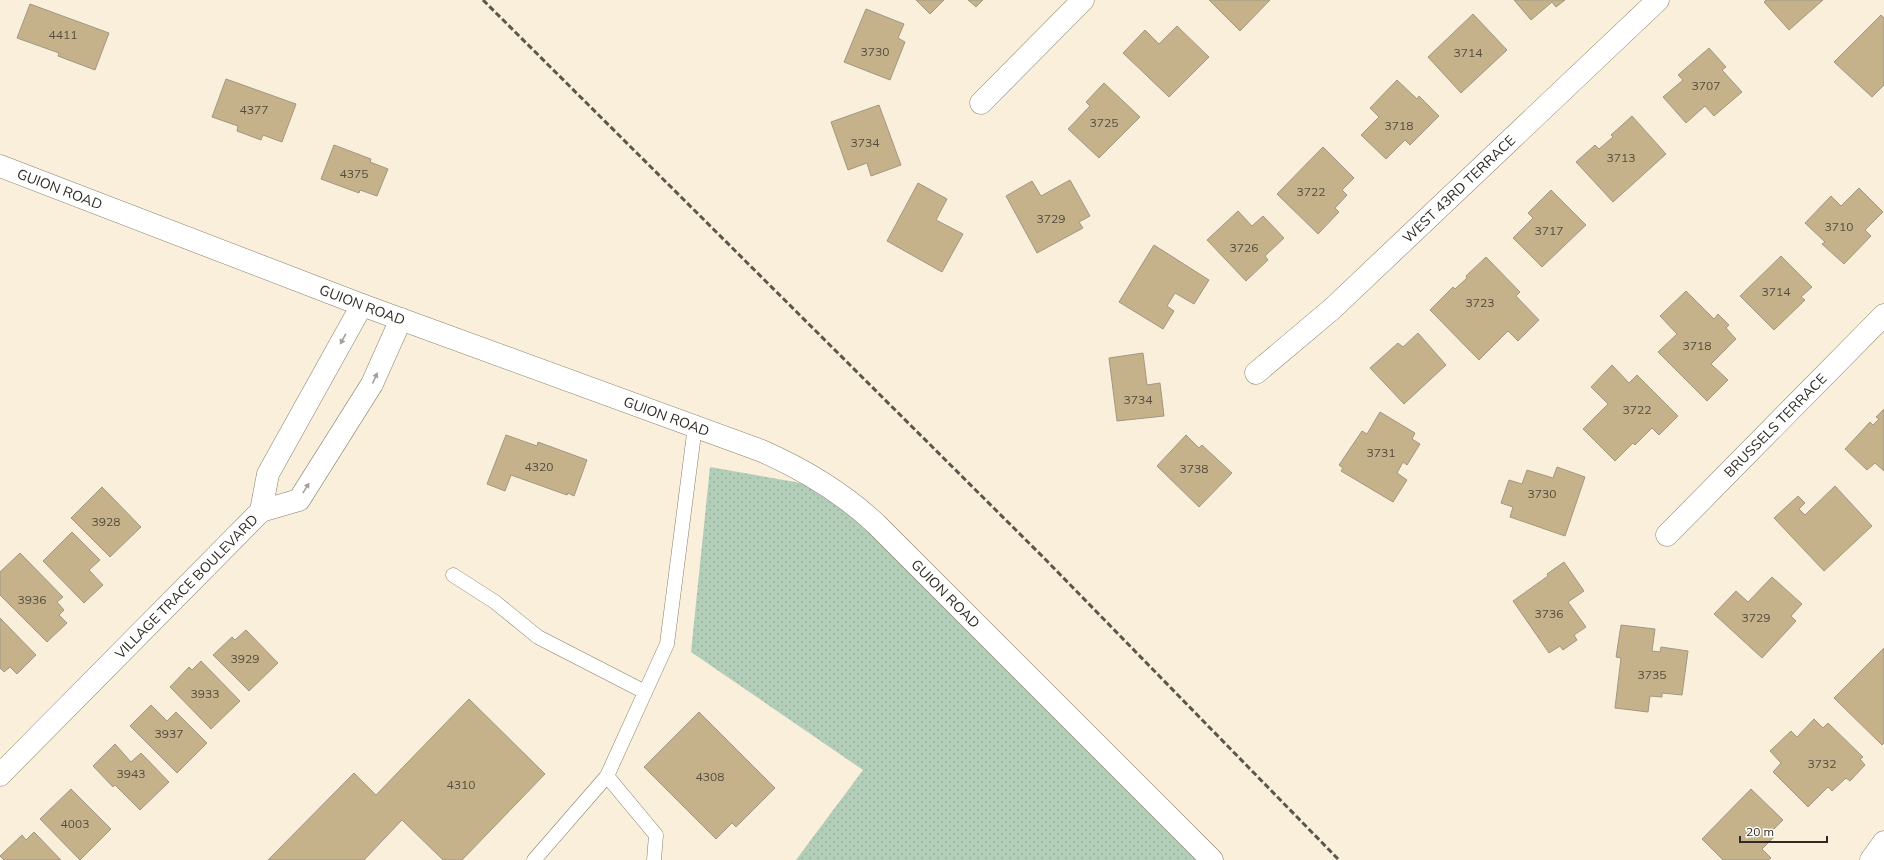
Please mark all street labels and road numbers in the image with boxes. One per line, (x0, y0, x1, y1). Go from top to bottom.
street label: WEST 43RD TERRACE (1399, 131, 1519, 247)
street label: GUION ROAD (14, 164, 105, 213)
street label: GUION ROAD (317, 281, 408, 329)
street label: BRUSSELS TERRACE (1720, 370, 1830, 481)
street label: GUION ROAD (621, 392, 712, 440)
street label: VILLAGE TRACE BOULEVARD (111, 510, 262, 663)
street label: GUION ROAD (907, 555, 984, 632)

